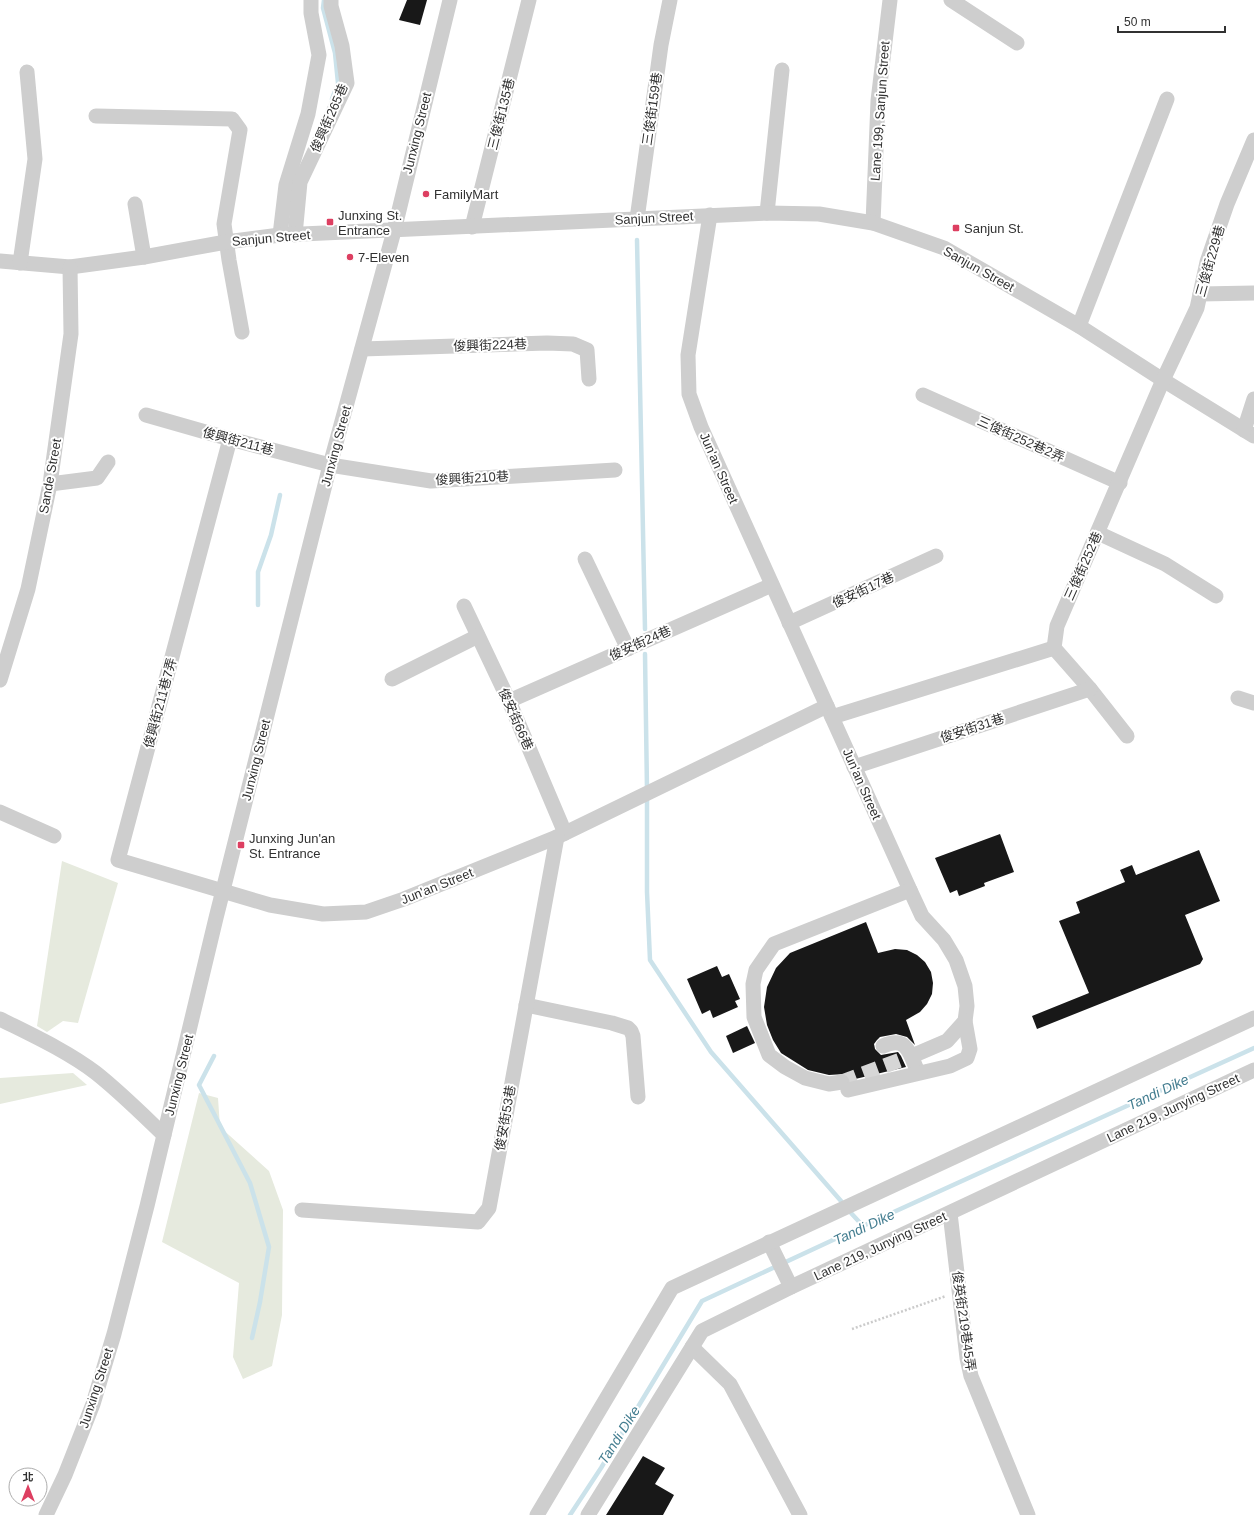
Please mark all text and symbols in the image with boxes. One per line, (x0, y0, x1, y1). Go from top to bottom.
scale bar (1118, 8, 1225, 34)
text: 50 m (1124, 15, 1151, 29)
street label: Lane 199, Sanjun Street (868, 40, 892, 181)
street label: 三俊街159巷 (639, 71, 665, 147)
street label: 三俊街135巷 (485, 76, 517, 152)
street label: 俊興街265巷 (307, 81, 351, 155)
street label: Junxing Street (400, 90, 434, 175)
place label: FamilyMart (434, 187, 499, 202)
marker: FamilyMart (421, 189, 431, 199)
place label: Junxing St. Entrance (338, 208, 402, 238)
street label: Sanjun Street (614, 208, 694, 228)
marker: Junxing St. Entrance (325, 217, 335, 227)
place label: Sanjun St. (964, 221, 1024, 236)
marker: Sanjun St. (951, 223, 961, 233)
street label: 三俊街229巷 (1193, 224, 1227, 298)
street label: Sanjun Street (231, 227, 311, 249)
street label: Sanjun Street (941, 243, 1017, 295)
place label: 7-Eleven (358, 250, 409, 265)
marker: 7-Eleven (345, 252, 355, 262)
street label: 俊興街224巷 (453, 336, 527, 354)
street label: Junxing Street (318, 404, 354, 488)
street label: 三俊街252巷2弄 (975, 413, 1067, 465)
street label: 俊興街211巷 (201, 424, 275, 458)
street label: Jun'an Street (697, 430, 742, 506)
street label: Sande Street (36, 437, 64, 515)
street label: 俊興街210巷 (435, 469, 509, 487)
street label: 三俊街252巷 (1061, 529, 1105, 603)
street label: 俊安街17巷 (830, 569, 896, 611)
street label: 俊安街24巷 (607, 623, 673, 663)
street label: 俊興街211巷7弄 (141, 656, 179, 750)
street label: 俊安街66巷 (496, 686, 536, 752)
street label: 俊安街31巷 (938, 711, 1006, 745)
street label: Junxing Street (239, 717, 273, 802)
street label: Jun'an Street (840, 746, 885, 822)
place label: Junxing Jun'an St. Entrance (249, 831, 335, 861)
marker: Junxing Jun'an St. Entrance (236, 840, 246, 850)
street label: Jun'an Street (399, 865, 475, 907)
street label: Junxing Street (162, 1032, 196, 1117)
street label: Lane 219, Junying Street (1104, 1070, 1242, 1145)
water label: Tandi Dike (1125, 1071, 1191, 1113)
street label: 俊安街53巷 (492, 1084, 518, 1152)
water label: Tandi Dike (831, 1206, 897, 1248)
street label: Lane 219, Junying Street (811, 1208, 949, 1283)
street label: 俊英街219巷45弄 (950, 1270, 978, 1372)
street label: Junxing Street (76, 1346, 116, 1430)
water label: Tandi Dike (595, 1403, 643, 1467)
north arrow (8, 1467, 48, 1507)
text: 北 (23, 1471, 34, 1483)

